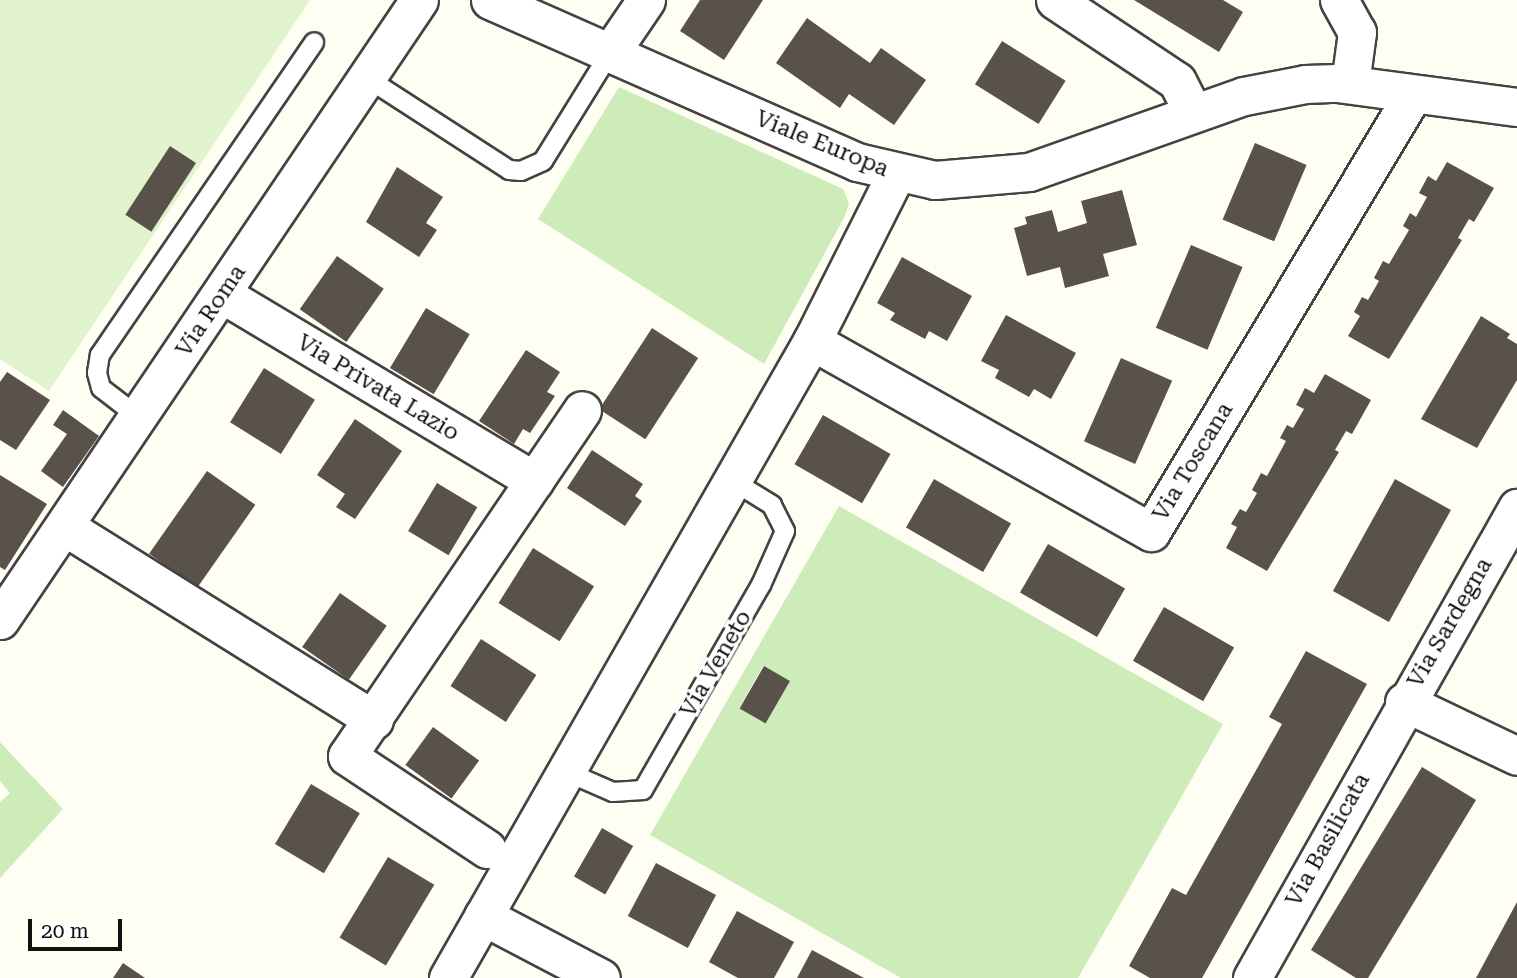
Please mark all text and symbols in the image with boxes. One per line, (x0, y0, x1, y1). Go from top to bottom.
street label: Viale Europa (751, 105, 893, 183)
street label: Via Roma (170, 260, 252, 362)
street label: Via Privata Lazio (292, 329, 464, 447)
street label: Via Toscana (1147, 398, 1239, 526)
street label: Via Sardegna (1402, 553, 1498, 693)
street label: Via Veneto (674, 606, 758, 722)
street label: Via Basilicata (1280, 769, 1376, 911)
scale bar (32, 904, 126, 948)
text: 20 m (41, 919, 89, 943)

